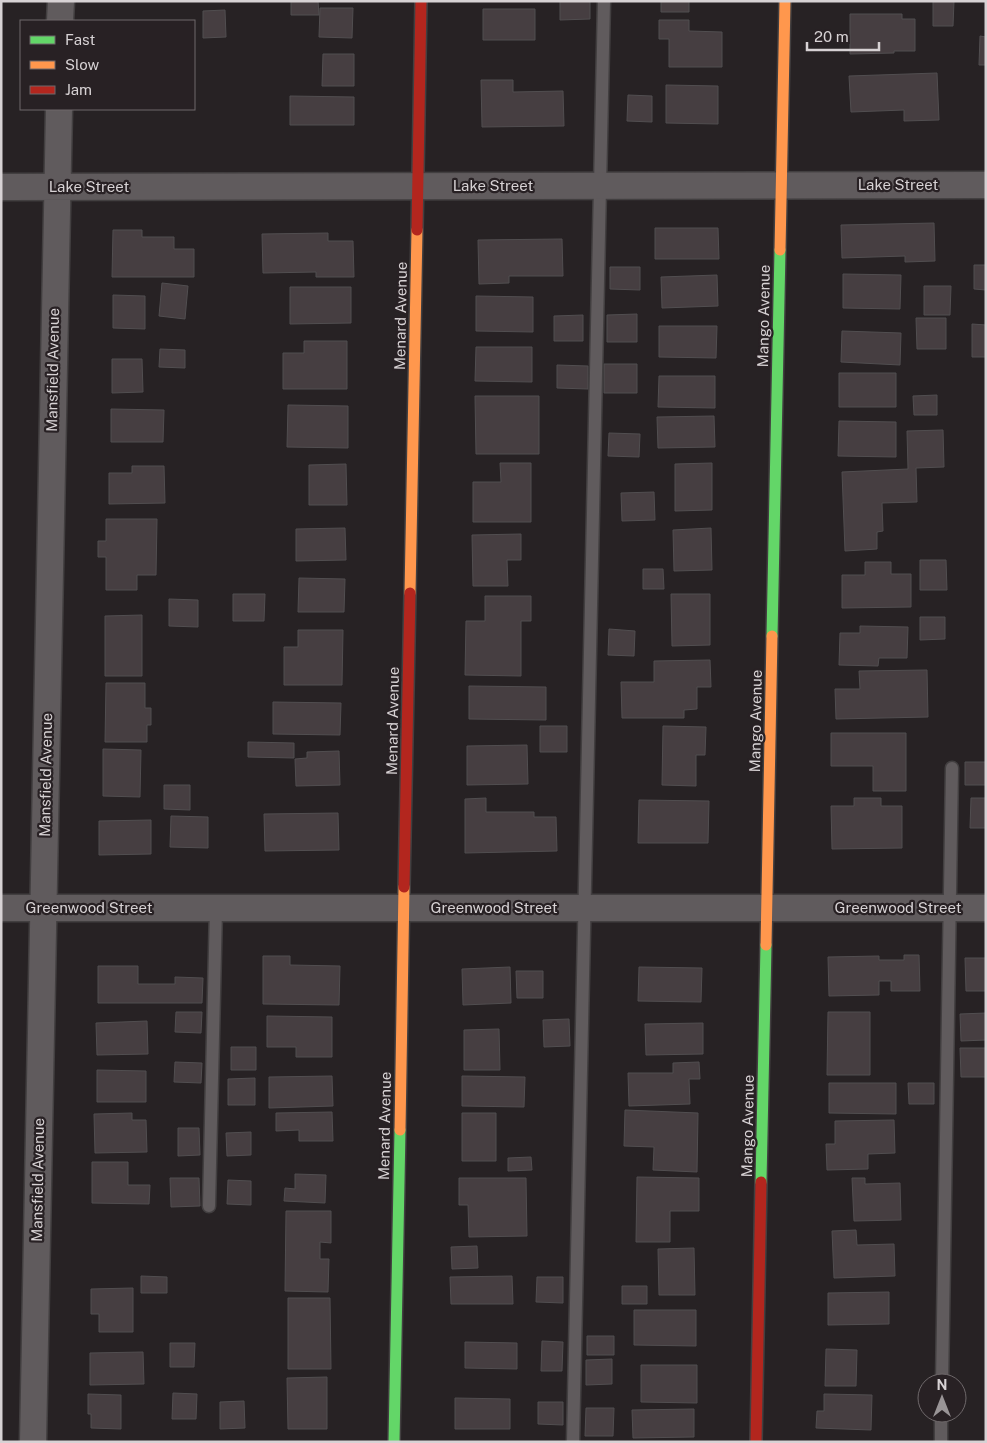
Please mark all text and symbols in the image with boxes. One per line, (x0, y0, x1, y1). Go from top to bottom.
legend (20, 20, 195, 110)
scale bar (807, 20, 880, 52)
text: 20 m (814, 28, 849, 45)
text: Fast (65, 31, 95, 48)
text: Slow (65, 56, 100, 73)
text: Jam (65, 81, 92, 98)
street label: Lake Street (858, 176, 938, 193)
street label: Lake Street (453, 177, 533, 194)
street label: Lake Street (49, 178, 129, 195)
street label: Menard Avenue (391, 262, 410, 370)
street label: Mango Avenue (754, 264, 773, 368)
street label: Mansfield Avenue (43, 308, 62, 432)
street label: Menard Avenue (383, 667, 402, 775)
street label: Mango Avenue (746, 669, 765, 773)
street label: Mansfield Avenue (36, 713, 55, 837)
street label: Greenwood Street (25, 899, 153, 916)
street label: Greenwood Street (430, 899, 558, 916)
street label: Greenwood Street (834, 899, 962, 916)
street label: Menard Avenue (375, 1072, 394, 1180)
street label: Mango Avenue (738, 1074, 757, 1178)
street label: Mansfield Avenue (28, 1118, 47, 1242)
north arrow (917, 1373, 967, 1423)
text: N (937, 1377, 947, 1393)

